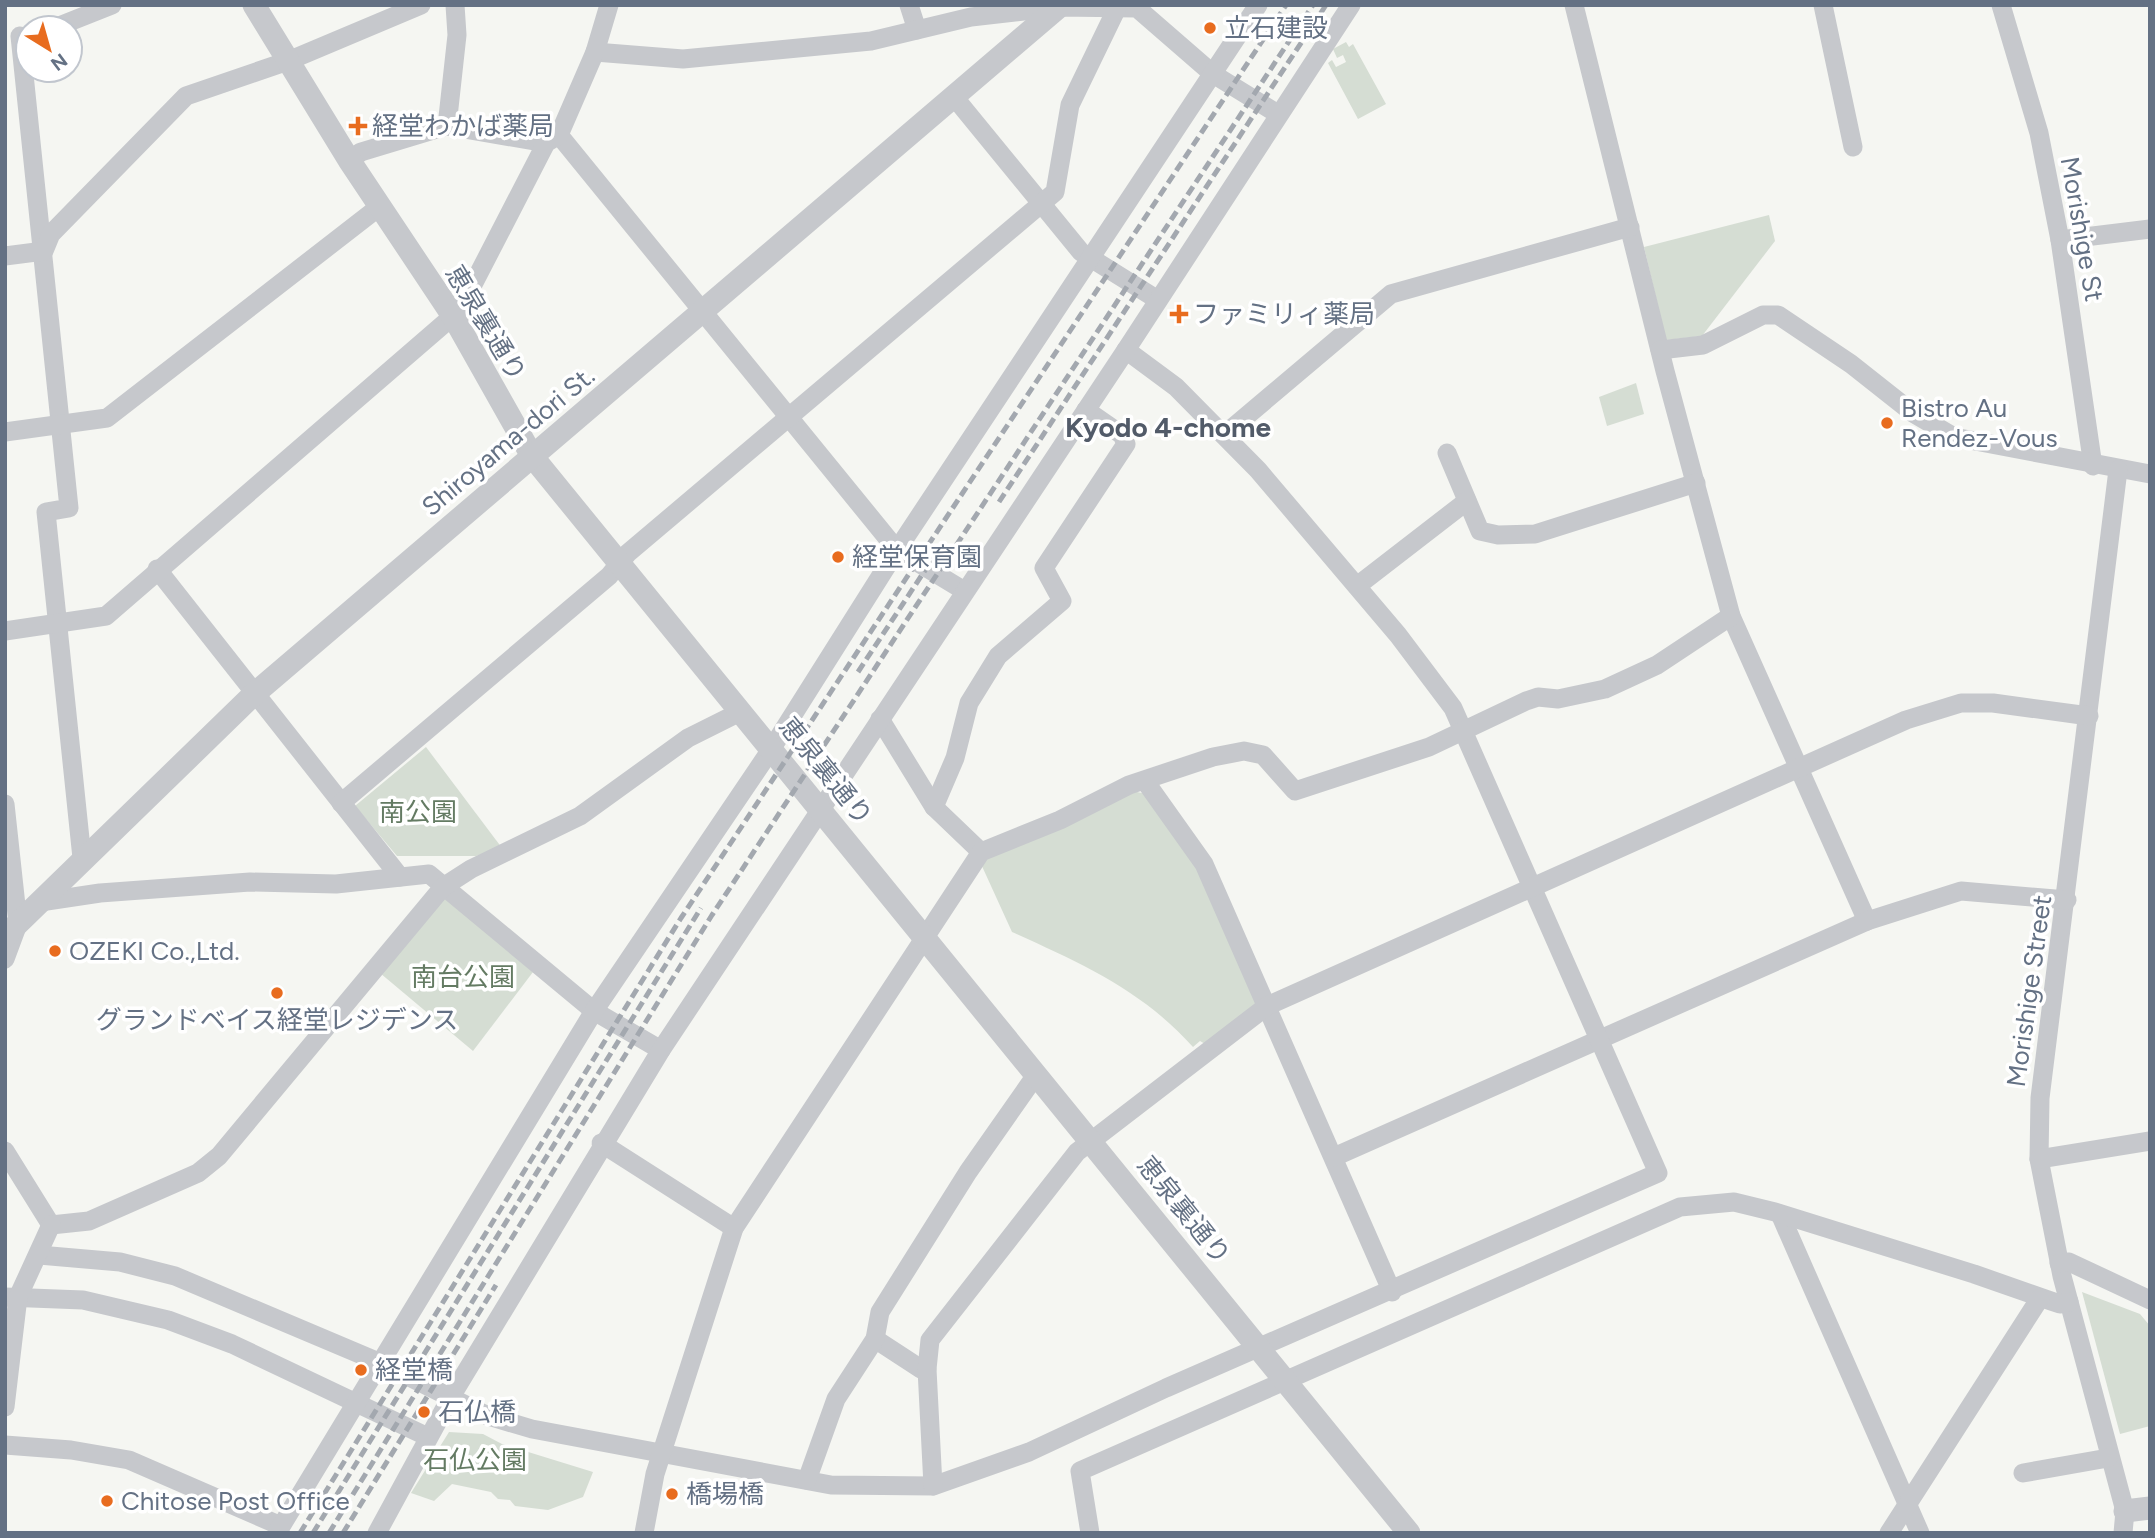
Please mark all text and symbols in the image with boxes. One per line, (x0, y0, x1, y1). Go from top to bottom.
place label: 立石建設 (1224, 12, 1328, 44)
north arrow (14, 14, 84, 84)
marker: 立石建設 (1202, 20, 1218, 36)
text: N (46, 49, 72, 76)
place label: 経堂わかば薬局 (372, 110, 554, 142)
marker: 経堂わかば薬局 (350, 118, 366, 134)
street label: Morishige St (2054, 154, 2110, 304)
street label: 恵泉裏通り (439, 259, 533, 387)
place label: ファミリィ薬局 (1193, 298, 1375, 330)
marker: ファミリィ薬局 (1171, 306, 1187, 322)
street label: Shiroyama-dori St. (415, 359, 601, 523)
place label: Bistro Au Rendez-Vous (1901, 392, 2058, 454)
district label: Kyodo 4-chome (1065, 410, 1271, 444)
marker: Bistro Au Rendez-Vous (1879, 415, 1895, 431)
place label: 経堂保育園 (852, 541, 982, 573)
marker: 経堂保育園 (830, 549, 846, 565)
street label: 恵泉裏通り (773, 710, 879, 832)
park label: 南公園 (379, 796, 457, 828)
street label: Morishige Street (2000, 893, 2058, 1089)
place label: OZEKI Co.,Ltd. (69, 935, 240, 967)
marker: OZEKI Co.,Ltd. (47, 943, 63, 959)
park label: 南台公園 (411, 961, 515, 993)
marker: グランドベイス経堂レジデンス (269, 985, 285, 1001)
place label: グランドベイス経堂レジデンス (96, 1004, 458, 1036)
street label: 恵泉裏通り (1131, 1149, 1237, 1271)
place label: 経堂橋 (375, 1354, 453, 1386)
marker: 経堂橋 (353, 1362, 369, 1378)
place label: 石仏橋 (438, 1396, 516, 1428)
marker: 石仏橋 (416, 1404, 432, 1420)
park label: 石仏公園 (423, 1444, 527, 1476)
place label: 橋場橋 (686, 1478, 764, 1510)
place label: Chitose Post Office (121, 1485, 350, 1517)
marker: 橋場橋 (664, 1486, 680, 1502)
marker: Chitose Post Office (99, 1493, 115, 1509)

